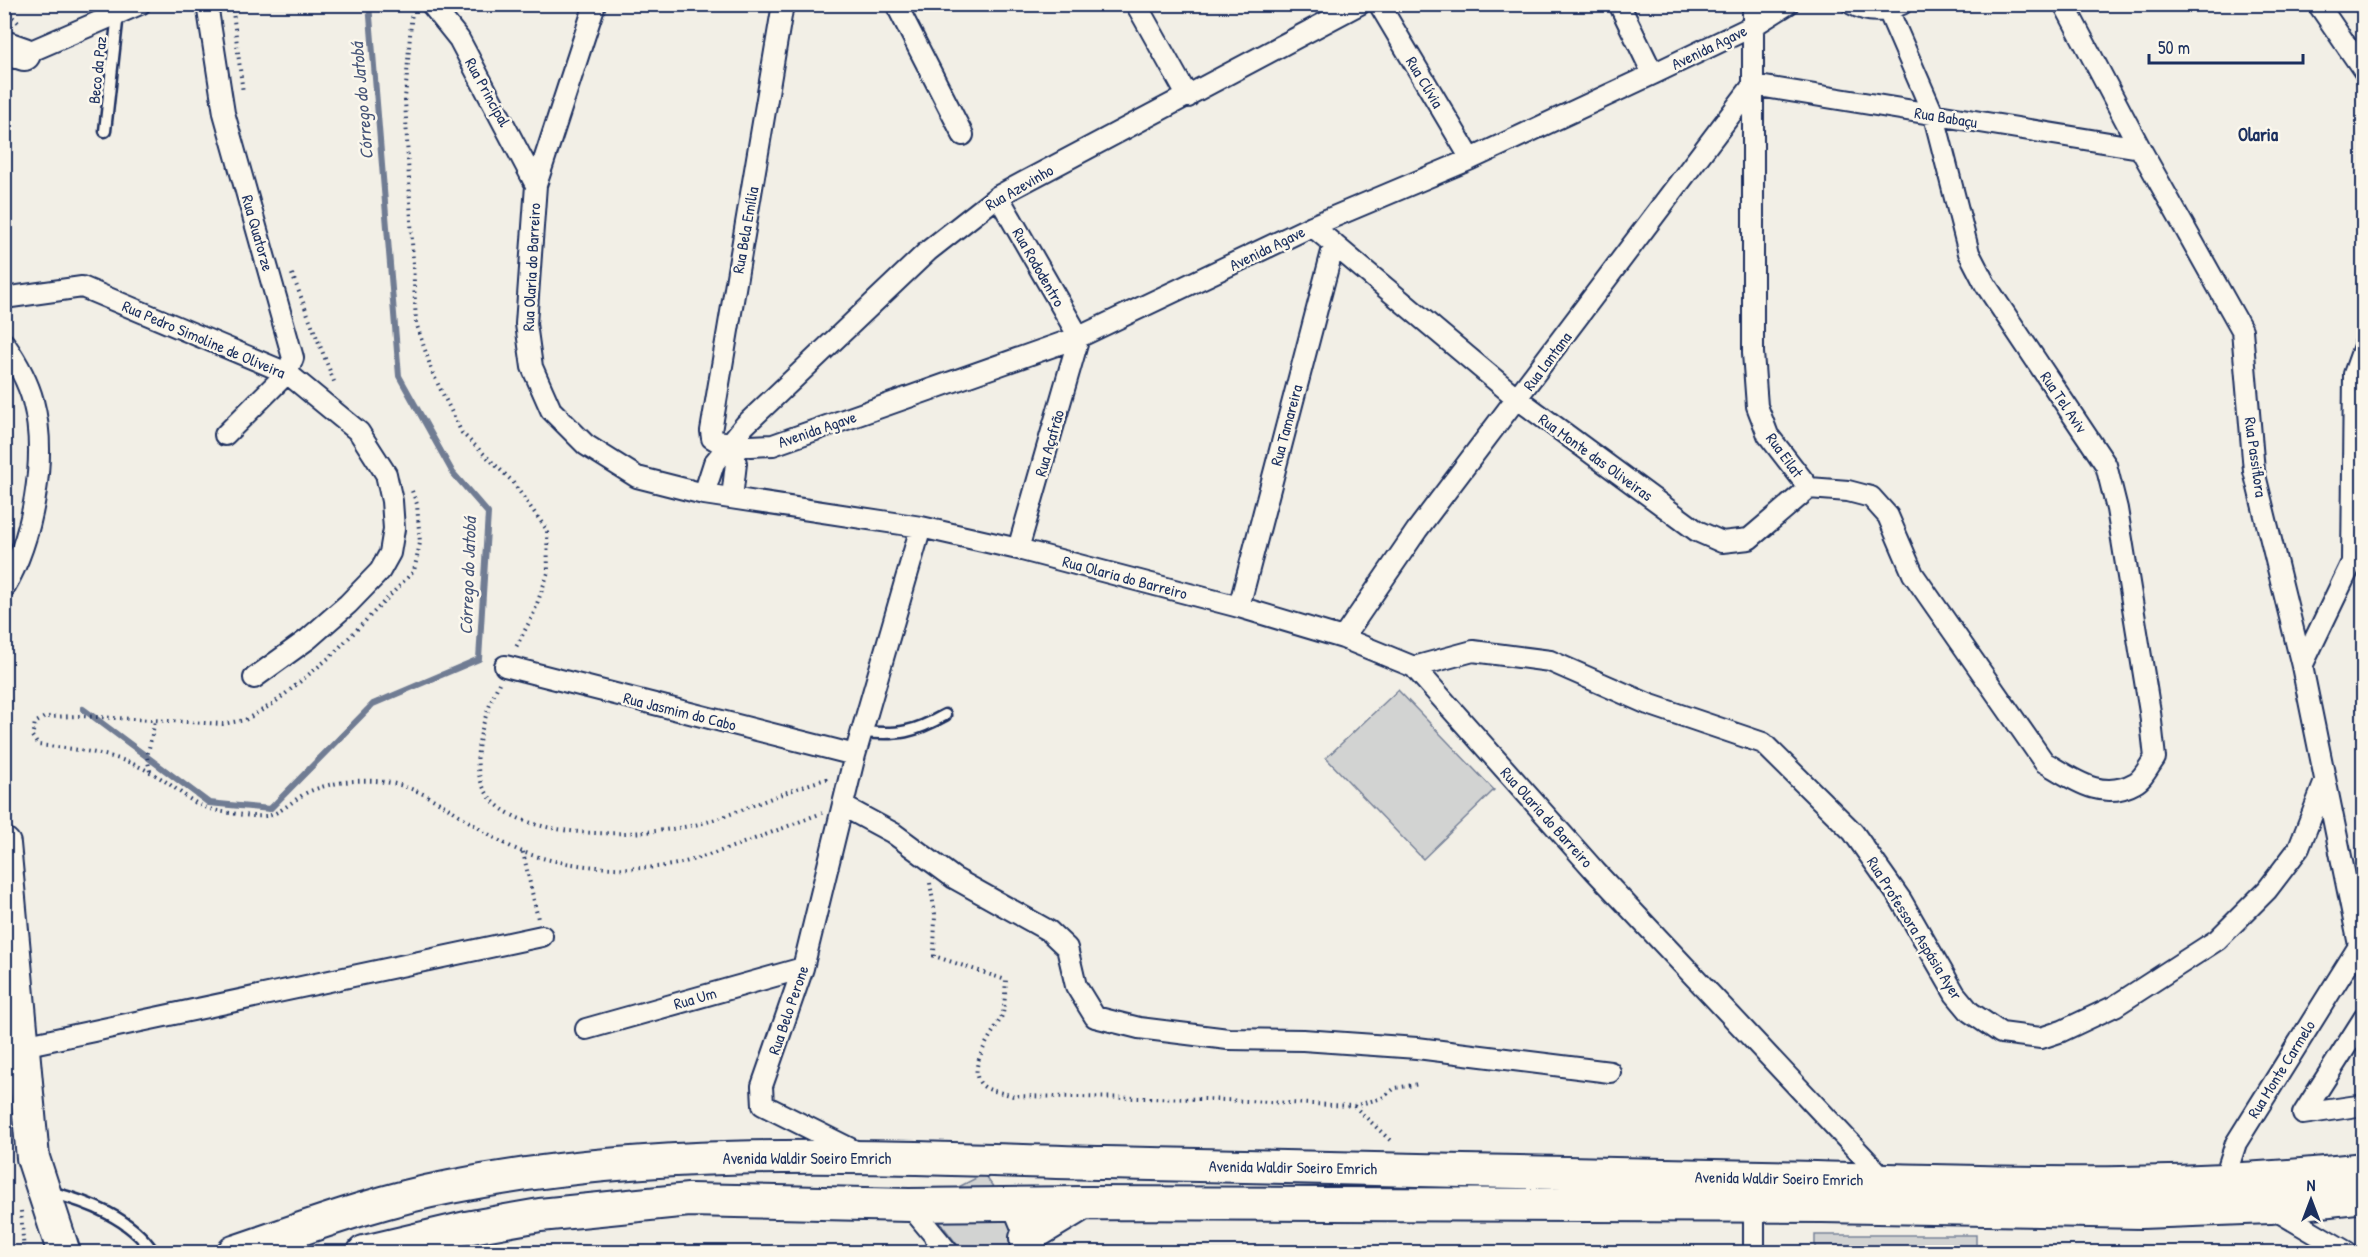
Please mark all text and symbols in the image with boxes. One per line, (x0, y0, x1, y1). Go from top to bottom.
street label: Avenida Agave (1668, 19, 1751, 75)
scale bar (2149, 27, 2304, 65)
street label: Beco da Paz (83, 35, 112, 105)
text: 50 m (2158, 35, 2190, 60)
water label: Córrego do Jatobá (344, 39, 379, 161)
street label: Rua Clívia (1401, 52, 1449, 112)
street label: Rua Principal (460, 54, 516, 131)
street label: Rua Babaçu (1913, 101, 1980, 133)
district label: Olaria (2238, 122, 2279, 147)
street label: Rua Azevinho (981, 158, 1057, 215)
street label: Rua Bela Emília (727, 185, 763, 275)
street label: Rua Quatorze (237, 192, 280, 274)
street label: Rua Olaria do Barreiro (517, 202, 545, 332)
street label: Avenida Agave (1226, 220, 1309, 276)
street label: Rua Rododentro (1007, 223, 1071, 311)
street label: Rua Pedro Simoline de Oliveira (119, 295, 289, 383)
street label: Rua Lantana (1518, 327, 1576, 395)
street label: Rua Tel Aviv (2035, 367, 2093, 437)
street label: Rua Tamareira (1265, 382, 1307, 468)
street label: Avenida Agave (775, 405, 860, 453)
street label: Rua Açafrão (1029, 407, 1069, 479)
street label: Rua Monte das Oliveiras (1534, 408, 1658, 506)
street label: Rua Passiflora (2240, 416, 2272, 498)
street label: Rua Eilat (1761, 428, 1809, 482)
water label: Córrego do Jatobá (453, 515, 482, 635)
street label: Rua Olaria do Barreiro (1060, 550, 1190, 604)
street label: Rua Jasmim do Cabo (621, 686, 739, 736)
street label: Rua Olaria do Barreiro (1496, 762, 1598, 872)
street label: Rua Professora Aspásia Ayer (1862, 852, 1968, 1004)
street label: Rua Belo Perone (762, 962, 814, 1057)
street label: Rua Um (671, 981, 719, 1015)
street label: Rua Monte Carmelo (2242, 1015, 2320, 1122)
street label: Avenida Waldir Soeiro Emrich (723, 1147, 891, 1169)
street label: Avenida Waldir Soeiro Emrich (1209, 1155, 1378, 1179)
street label: Avenida Waldir Soeiro Emrich (1695, 1166, 1864, 1190)
north arrow (2281, 1170, 2341, 1230)
text: N (2307, 1174, 2316, 1196)

